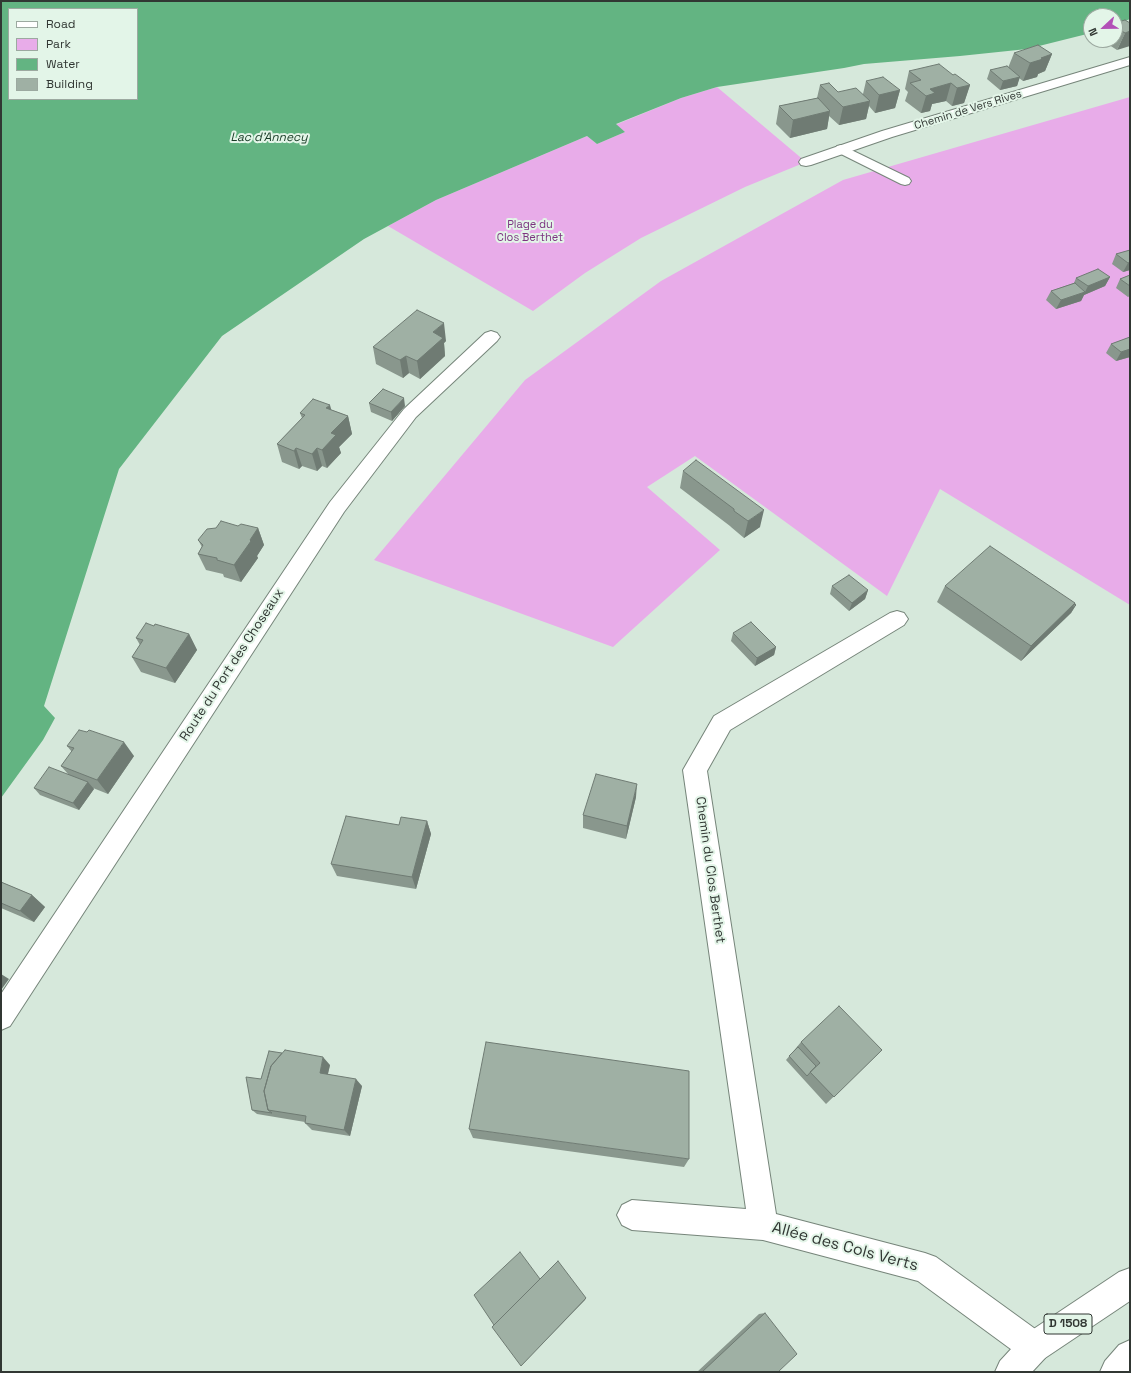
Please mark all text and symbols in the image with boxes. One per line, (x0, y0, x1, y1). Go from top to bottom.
legend (8, 8, 138, 100)
north arrow (1083, 8, 1123, 48)
text: Road (46, 16, 75, 32)
text: N (1085, 26, 1101, 38)
text: Park (46, 36, 71, 52)
text: Water (46, 56, 80, 72)
text: Building (46, 76, 93, 92)
street label: Chemin de Vers Rives (913, 87, 1023, 133)
water label: Lac d'Annecy (230, 131, 308, 145)
park label: Plage du Clos Berthet (497, 218, 563, 244)
street label: Route du Port des Choseaux (177, 586, 287, 744)
street label: Chemin du Clos Berthet (692, 796, 728, 944)
street label: Allée des Cols Verts (770, 1218, 920, 1276)
road number: D 1508 (1044, 1314, 1092, 1334)

